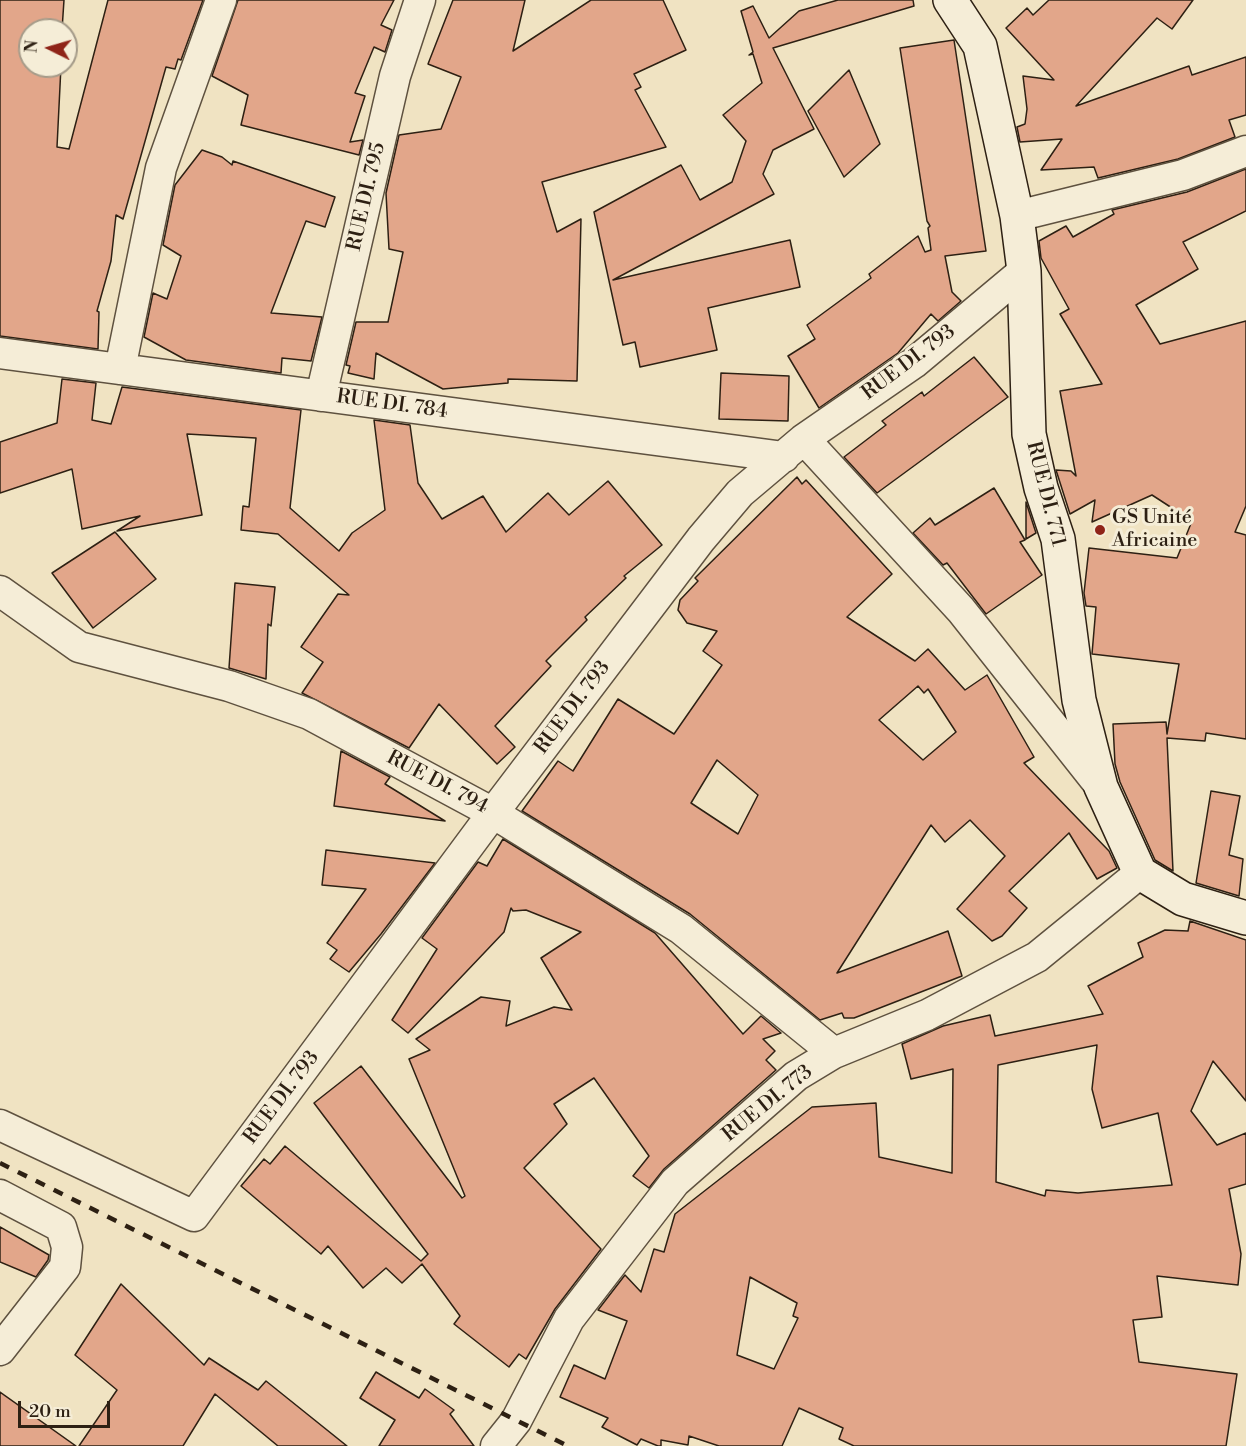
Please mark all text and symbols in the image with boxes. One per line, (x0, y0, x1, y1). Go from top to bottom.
north arrow (18, 18, 78, 78)
text: N (22, 39, 43, 54)
street label: RUE DI. 795 (343, 140, 391, 254)
street label: RUE DI. 793 (858, 320, 960, 406)
street label: RUE DI. 784 (335, 385, 449, 425)
street label: RUE DI. 771 (1020, 439, 1070, 549)
place label: GS Unité Africaine (1112, 506, 1197, 553)
marker: GS Unité Africaine (1093, 523, 1107, 537)
street label: RUE DI. 793 (530, 657, 616, 759)
street label: RUE DI. 794 (382, 746, 492, 820)
street label: RUE DI. 793 (239, 1047, 325, 1149)
street label: RUE DI. 773 (718, 1060, 818, 1148)
scale bar (21, 1389, 112, 1427)
text: 20 m (29, 1400, 71, 1423)

